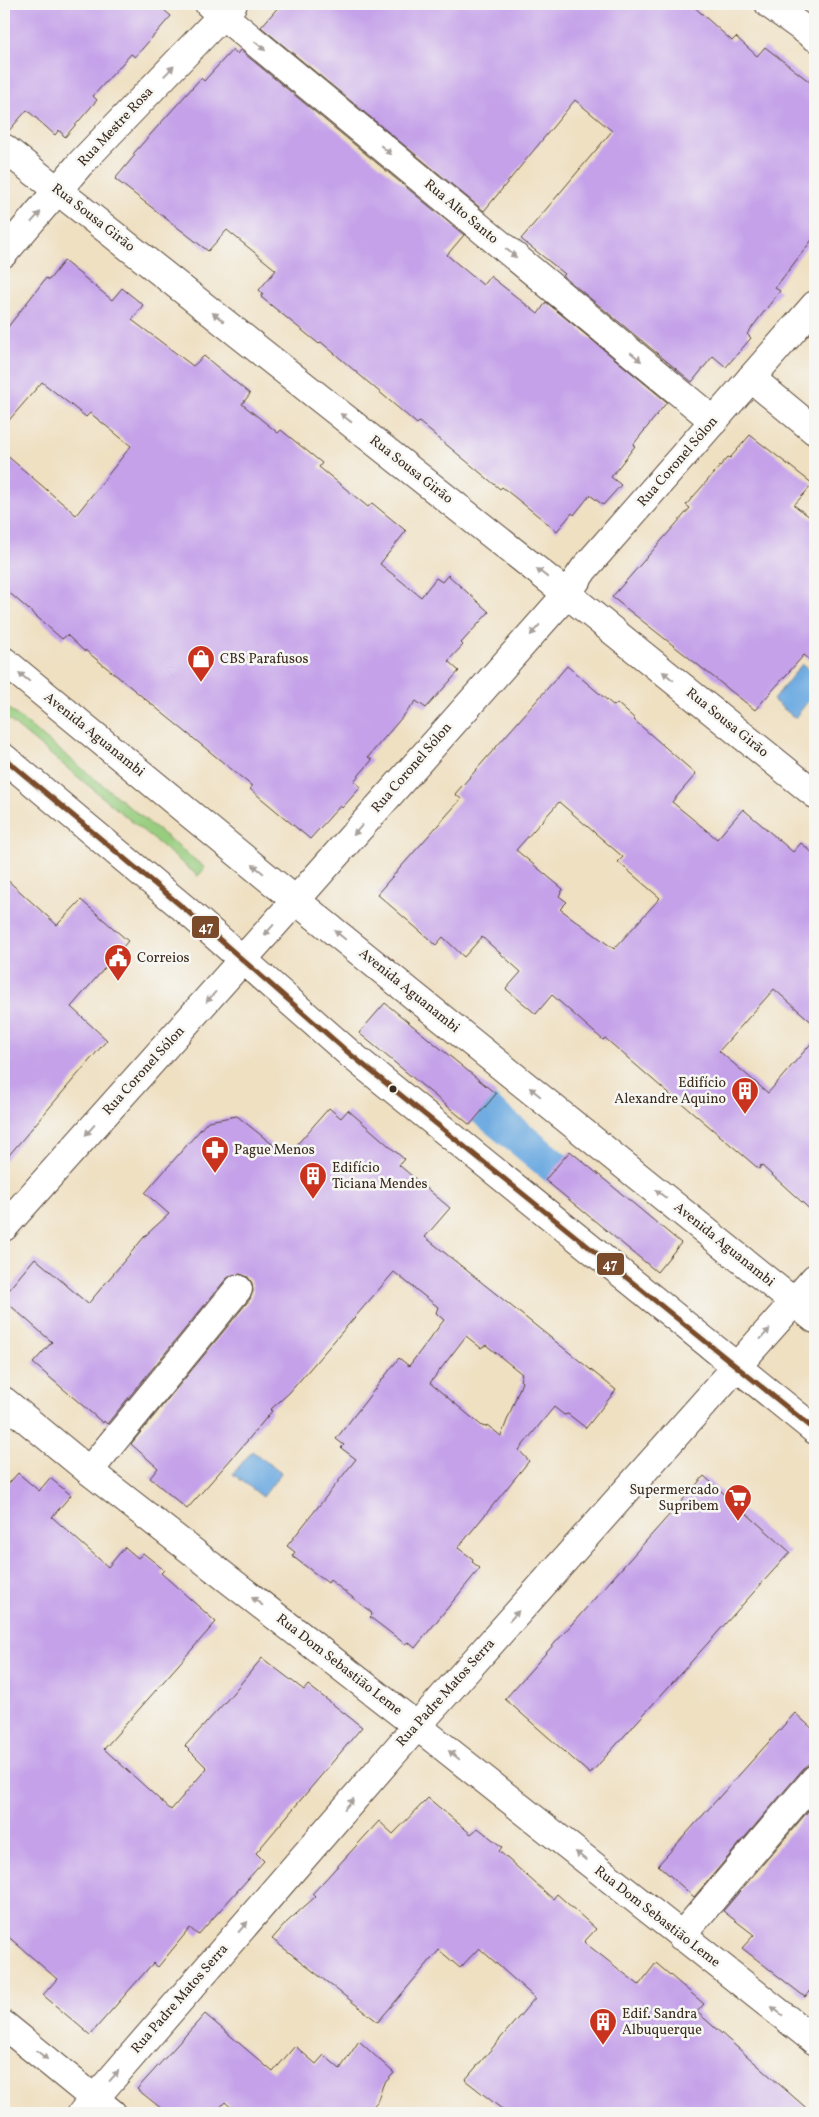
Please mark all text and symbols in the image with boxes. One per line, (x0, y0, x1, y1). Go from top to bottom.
one-way arrow (254, 40, 266, 52)
one-way arrow (163, 65, 175, 77)
street label: Rua Mestre Rosa (74, 83, 158, 171)
one-way arrow (379, 144, 392, 155)
street label: Rua Alto Santo (420, 175, 502, 249)
street label: Rua Sousa Girão (47, 179, 139, 257)
one-way arrow (30, 211, 42, 223)
one-way arrow (504, 248, 517, 259)
one-way arrow (212, 312, 225, 323)
one-way arrow (629, 351, 642, 362)
one-way arrow (340, 413, 353, 424)
street label: Rua Coronel Sólon (633, 413, 723, 511)
street label: Rua Sousa Girão (365, 431, 457, 509)
one-way arrow (536, 568, 549, 579)
one-way arrow (530, 624, 541, 636)
shop icon: CBS Parafusos (186, 644, 216, 683)
place label: CBS Parafusos (220, 650, 308, 669)
one-way arrow (662, 670, 675, 681)
one-way arrow (18, 672, 31, 683)
street label: Rua Sousa Girão (682, 684, 772, 762)
street label: Avenida Aguanambi (40, 688, 148, 782)
street label: Rua Coronel Sólon (367, 719, 457, 817)
one-way arrow (352, 824, 363, 837)
one-way arrow (251, 864, 264, 875)
line badge: 47 (191, 915, 220, 939)
text: 47 (198, 919, 214, 938)
one-way arrow (263, 923, 275, 935)
one-way arrow (334, 930, 347, 941)
public building icon: Correios (103, 943, 133, 982)
street label: Avenida Aguanambi (355, 944, 463, 1038)
place label: Correios (137, 949, 190, 968)
one-way arrow (205, 990, 216, 1003)
street label: Rua Coronel Sólon (99, 1022, 189, 1120)
place label: Edifício Alexandre Aquino (614, 1074, 726, 1109)
building icon: Edifício Alexandre Aquino (730, 1076, 760, 1115)
unlabelled marker (388, 1084, 398, 1094)
one-way arrow (528, 1087, 541, 1098)
one-way arrow (84, 1124, 96, 1136)
pharmacy icon: Pague Menos (200, 1135, 230, 1174)
place label: Pague Menos (234, 1141, 315, 1160)
place label: Edifício Ticiana Mendes (332, 1159, 428, 1194)
building icon: Edifício Ticiana Mendes (298, 1161, 328, 1200)
one-way arrow (655, 1189, 668, 1200)
street label: Avenida Aguanambi (670, 1198, 778, 1292)
line badge: 47 (596, 1252, 625, 1276)
text: 47 (602, 1256, 618, 1275)
one-way arrow (759, 1329, 771, 1341)
place label: Supermercado Supribem (629, 1481, 719, 1516)
supermarket icon: Supermercado Supribem (723, 1483, 753, 1522)
one-way arrow (250, 1596, 263, 1607)
street label: Rua Dom Sebastião Leme (272, 1610, 406, 1720)
one-way arrow (508, 1611, 520, 1623)
street label: Rua Padre Matos Serra (392, 1635, 500, 1751)
one-way arrow (447, 1750, 460, 1761)
one-way arrow (343, 1798, 354, 1810)
one-way arrow (575, 1851, 588, 1862)
street label: Rua Dom Sebastião Leme (590, 1862, 724, 1972)
one-way arrow (237, 1921, 248, 1934)
street label: Rua Padre Matos Serra (127, 1940, 233, 2058)
place label: Edif. Sandra Albuquerque (622, 2005, 702, 2040)
one-way arrow (771, 2006, 784, 2017)
building icon: Edif. Sandra Albuquerque (588, 2007, 618, 2046)
one-way arrow (35, 2050, 48, 2061)
one-way arrow (108, 2070, 119, 2083)

